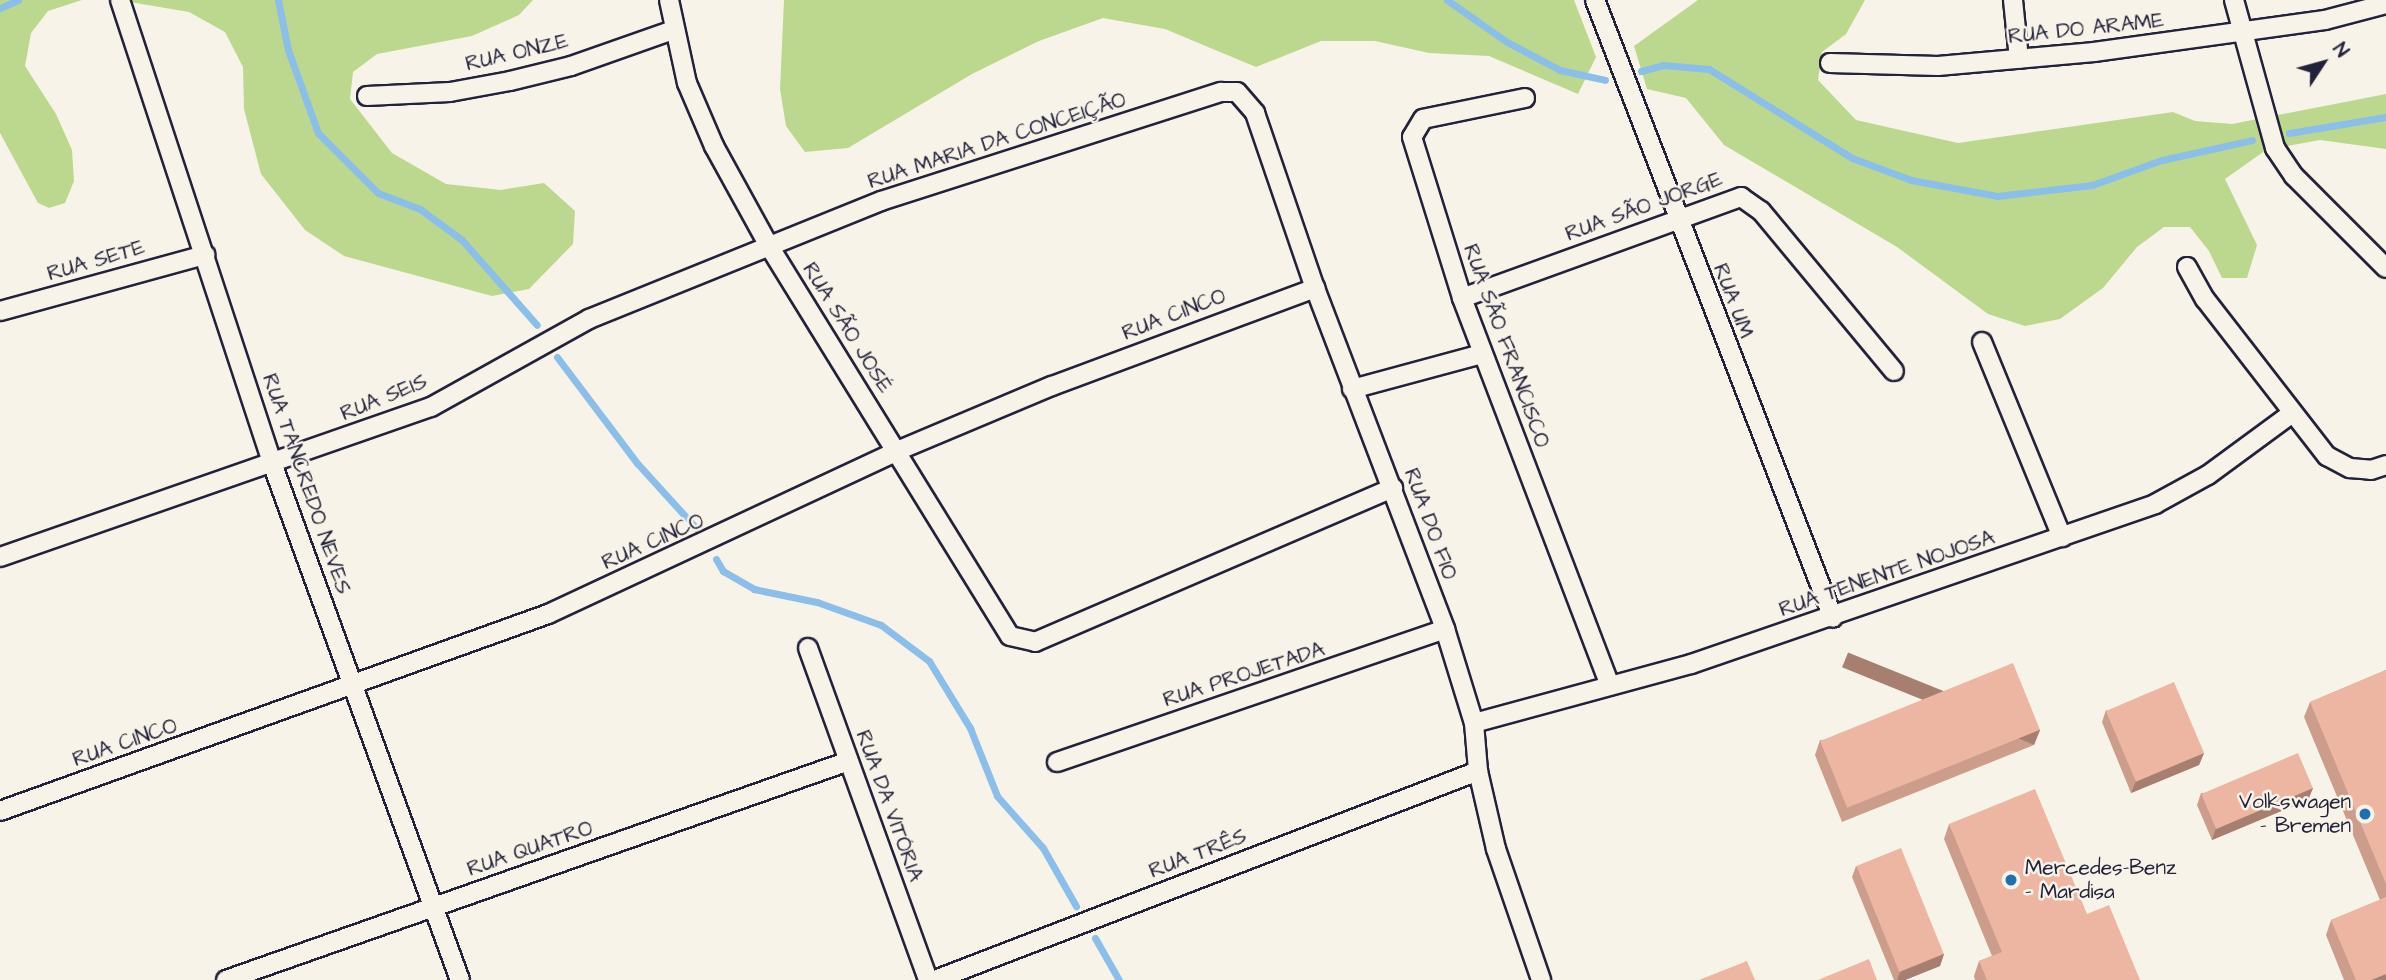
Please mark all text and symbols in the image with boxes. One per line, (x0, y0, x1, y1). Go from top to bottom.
street label: RUA DO ARAME (2007, 8, 2165, 50)
north arrow (2288, 28, 2358, 98)
street label: RUA ONZE (463, 29, 571, 77)
text: N (2326, 38, 2355, 63)
street label: RUA MARIA DA CONCEIÇÃO (865, 87, 1129, 195)
street label: RUA SÃO JORGE (1562, 167, 1726, 247)
street label: RUA SETE (44, 235, 148, 287)
street label: RUA SÃO FRANCISCO (1457, 241, 1555, 451)
street label: RUA SÃO JOSÉ (797, 258, 897, 398)
street label: RUA UM (1707, 260, 1759, 342)
street label: RUA CINCO (1119, 284, 1229, 346)
street label: RUA SEIS (337, 369, 431, 427)
street label: RUA TANCREDO NEVES (256, 371, 356, 597)
street label: RUA DO FIO (1398, 465, 1462, 583)
street label: RUA CINCO (598, 508, 708, 576)
street label: RUA TENENTE NOJOSA (1776, 525, 1998, 623)
street label: RUA PROJETADA (1160, 637, 1328, 713)
street label: RUA CINCO (69, 713, 181, 773)
street label: RUA DA VITÓRIA (850, 727, 928, 885)
place label: Volkswagen - Bremen (2239, 789, 2351, 839)
marker: Volkswagen - Bremen (2357, 806, 2373, 822)
street label: RUA QUATRO (464, 816, 596, 882)
street label: RUA TRÊS (1146, 824, 1250, 884)
place label: Mercedes-Benz - Mardisa (2025, 855, 2176, 905)
marker: Mercedes-Benz - Mardisa (2003, 872, 2019, 888)

